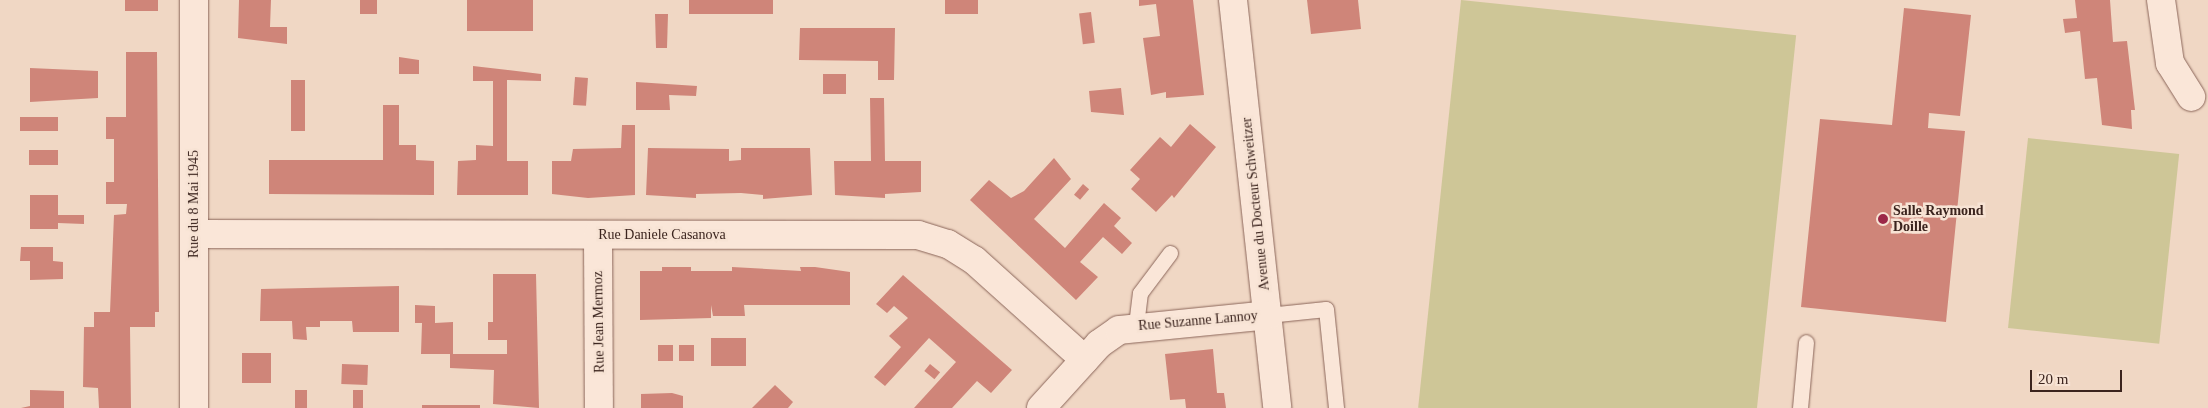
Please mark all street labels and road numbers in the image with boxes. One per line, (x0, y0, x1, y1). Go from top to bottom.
street label: Avenue du Docteur Schweitzer (1239, 116, 1273, 292)
street label: Rue du 8 Mai 1945 (186, 150, 202, 258)
street label: Rue Daniele Casanova (598, 227, 726, 243)
street label: Rue Jean Mermoz (590, 271, 608, 373)
street label: Rue Suzanne Lannoy (1138, 307, 1258, 335)

